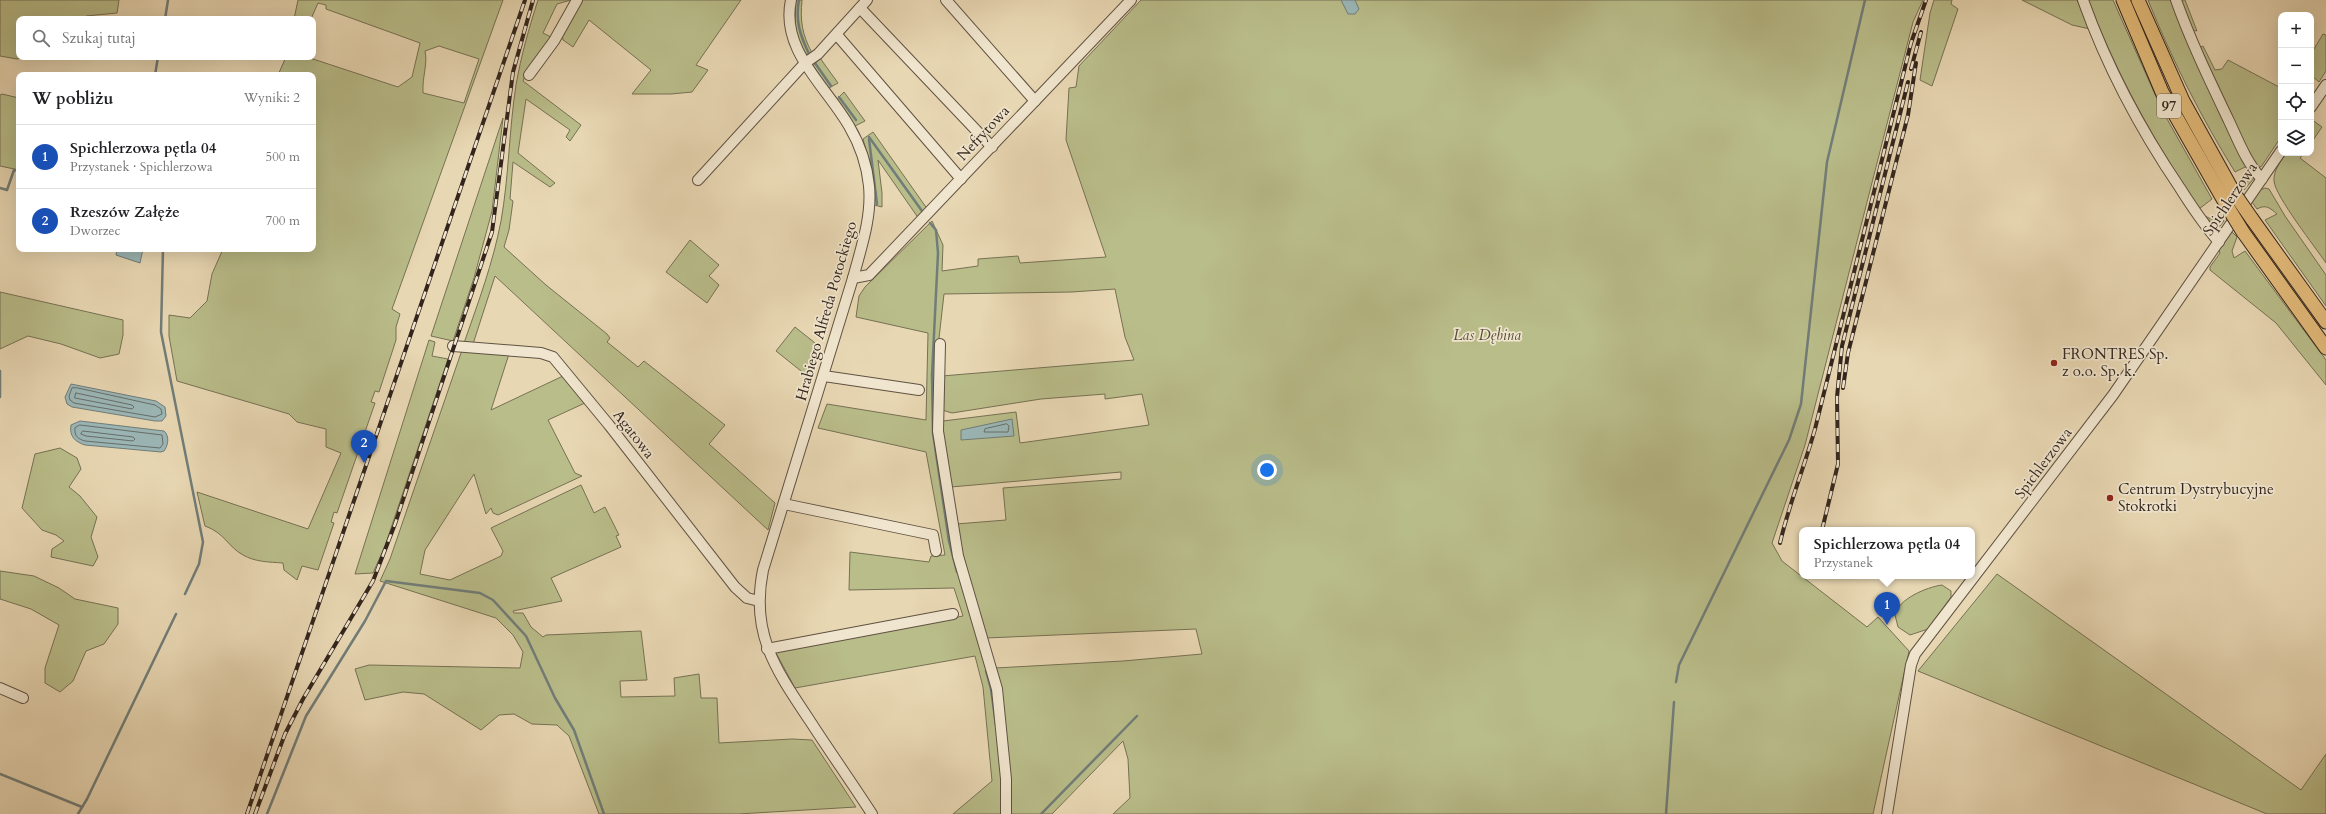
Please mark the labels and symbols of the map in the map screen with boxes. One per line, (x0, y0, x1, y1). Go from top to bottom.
road number: 97 (2157, 94, 2181, 118)
street label: Nefrytowa (952, 101, 1014, 165)
street label: Spichlerzowa (2198, 158, 2262, 240)
street label: Hrabiego Alfreda Potockiego (791, 219, 861, 403)
park label: Las Dębina (1453, 325, 1521, 345)
place label: FRONTRES Sp. z o.o. Sp. k. (2062, 344, 2168, 381)
marker: FRONTRES Sp. z o.o. Sp. k. (2049, 358, 2059, 368)
street label: Agatowa (609, 405, 660, 463)
street label: Spichlerzowa (2010, 423, 2077, 503)
pin: 2 (351, 430, 377, 463)
your location (1257, 460, 1277, 480)
place label: Centrum Dystrybucyjne Stokrotki (2118, 479, 2274, 516)
marker: Centrum Dystrybucyjne Stokrotki (2105, 493, 2115, 503)
pin: 1 (1874, 592, 1900, 625)

